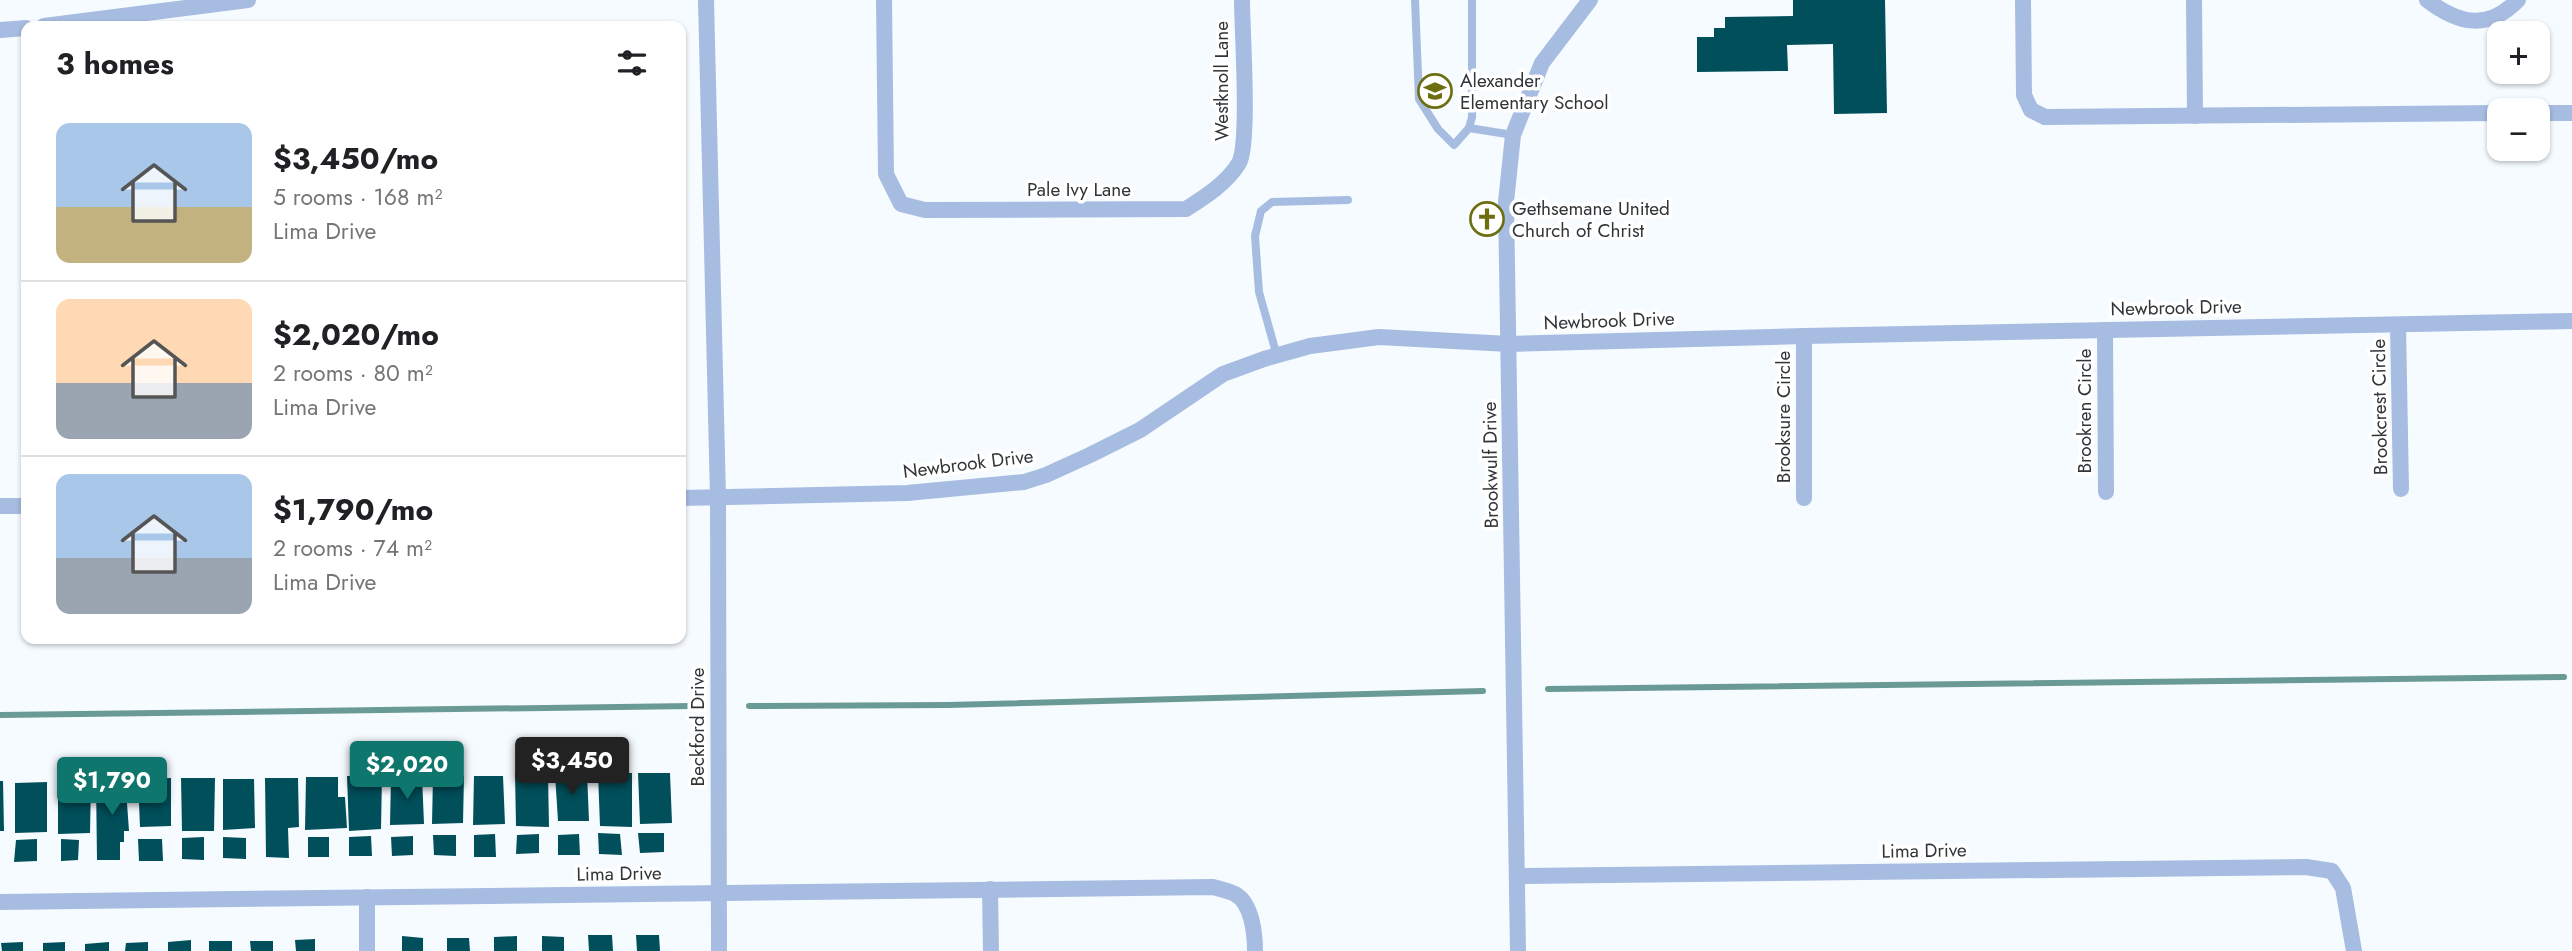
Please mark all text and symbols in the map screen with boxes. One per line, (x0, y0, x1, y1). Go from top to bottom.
street label: Westknoll Lane (1208, 21, 1235, 141)
map controls (2487, 21, 2550, 161)
button: + (2487, 21, 2550, 84)
text: 3 homes (56, 42, 174, 85)
icon: filters (613, 44, 651, 82)
place label: Alexander Elementary School (1460, 67, 1609, 116)
school or university icon: Alexander Elementary School (1416, 72, 1454, 110)
button: − (2487, 98, 2550, 161)
text: $3,450/mo (273, 137, 438, 180)
icon: home (112, 151, 196, 235)
street label: Pale Ivy Lane (1027, 176, 1131, 203)
text: 5 rooms · 168 m² (273, 180, 442, 214)
place label: Gethsemane United Church of Christ (1512, 195, 1670, 244)
church icon: Gethsemane United Church of Christ (1468, 200, 1506, 238)
text: Lima Drive (273, 214, 376, 248)
street label: Newbrook Drive (2110, 293, 2242, 322)
street label: Newbrook Drive (1543, 305, 1675, 336)
text: $2,020/mo (273, 313, 439, 356)
icon: home (112, 327, 196, 411)
street label: Brookcrest Circle (2365, 339, 2394, 475)
street label: Brookren Circle (2071, 348, 2098, 474)
street label: Brooksure Circle (1770, 350, 1797, 483)
text: 2 rooms · 80 m² (273, 356, 433, 390)
text: Lima Drive (273, 390, 376, 424)
street label: Brookwulf Drive (1476, 401, 1505, 529)
street label: Newbrook Drive (901, 442, 1035, 485)
text: $1,790/mo (273, 488, 433, 531)
icon: home (112, 502, 196, 586)
text: 2 rooms · 74 m² (273, 531, 432, 565)
text: Lima Drive (273, 565, 376, 599)
street label: Beckford Drive (684, 667, 711, 786)
pin: $3,450 (515, 738, 629, 797)
pin: $2,020 (350, 742, 464, 801)
text: $3,450 (531, 743, 613, 777)
text: $2,020 (366, 747, 448, 781)
pin: $1,790 (55, 758, 169, 817)
text: $1,790 (73, 763, 151, 797)
street label: Lima Drive (1881, 836, 1967, 865)
street label: Lima Drive (576, 859, 662, 888)

